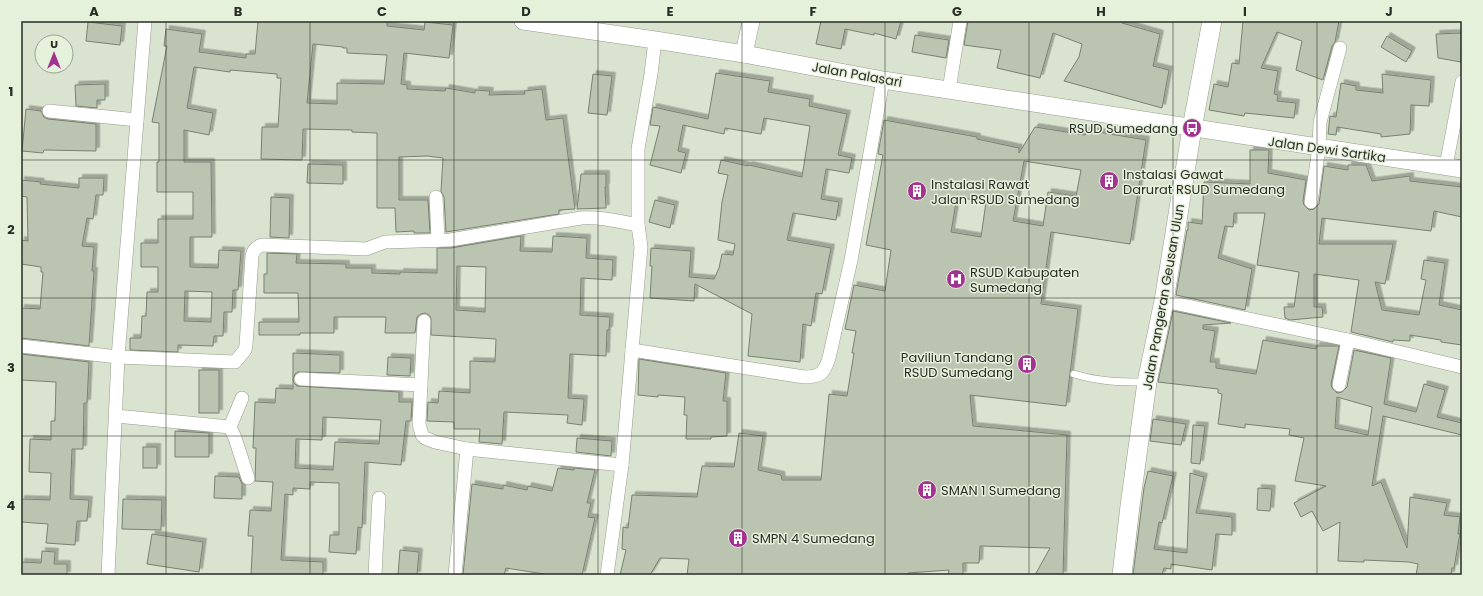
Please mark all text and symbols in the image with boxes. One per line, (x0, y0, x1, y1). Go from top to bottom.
text: A (89, 2, 99, 21)
text: B (234, 2, 243, 21)
text: C (377, 2, 387, 21)
text: D (521, 2, 531, 21)
text: E (666, 2, 674, 21)
text: F (809, 2, 817, 21)
text: G (952, 2, 962, 21)
text: H (1096, 2, 1106, 21)
text: I (1243, 2, 1247, 21)
text: J (1385, 2, 1393, 21)
north arrow (34, 34, 74, 74)
text: U (50, 36, 58, 52)
street label: Jalan Palasari (810, 57, 904, 92)
text: 1 (9, 82, 13, 101)
bus stop icon: RSUD Sumedang (1181, 117, 1203, 139)
place label: RSUD Sumedang (1069, 119, 1178, 138)
street label: Jalan Dewi Sartika (1267, 132, 1387, 167)
place label: Instalasi Gawat Darurat RSUD Sumedang (1123, 165, 1285, 199)
building icon: Instalasi Gawat Darurat RSUD Sumedang (1098, 170, 1120, 192)
place label: Instalasi Rawat Jalan RSUD Sumedang (931, 175, 1080, 209)
building icon: Instalasi Rawat Jalan RSUD Sumedang (906, 180, 928, 202)
street label: Jalan Pangeran Geusan Ulun (1138, 202, 1189, 392)
text: 2 (7, 220, 15, 239)
place label: RSUD Kabupaten Sumedang (970, 263, 1079, 297)
hospital icon: RSUD Kabupaten Sumedang (945, 268, 967, 290)
place label: Paviliun Tandang RSUD Sumedang (901, 348, 1013, 382)
building icon: Paviliun Tandang RSUD Sumedang (1016, 353, 1038, 375)
text: 3 (7, 358, 15, 377)
building icon: SMAN 1 Sumedang (916, 479, 938, 501)
place label: SMAN 1 Sumedang (941, 481, 1061, 500)
text: 4 (7, 496, 16, 515)
building icon: SMPN 4 Sumedang (727, 527, 749, 549)
place label: SMPN 4 Sumedang (752, 529, 875, 548)

